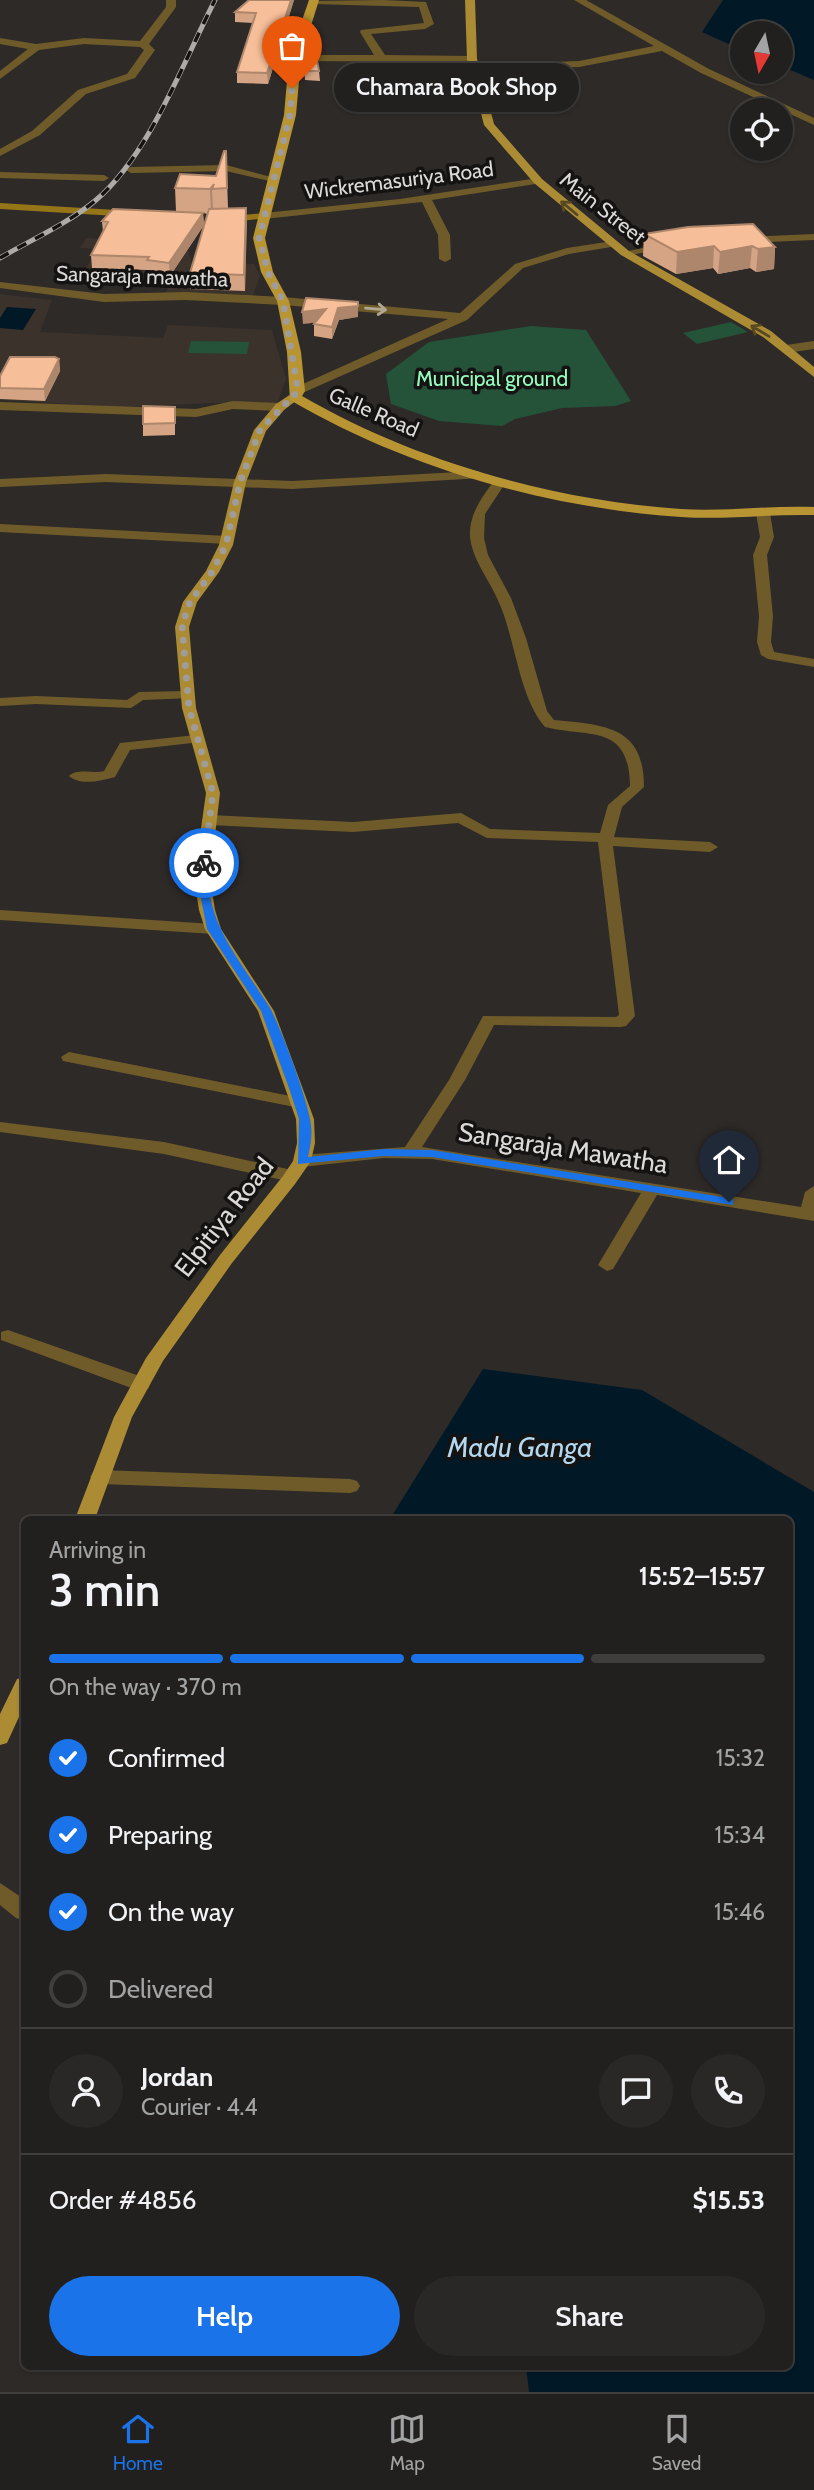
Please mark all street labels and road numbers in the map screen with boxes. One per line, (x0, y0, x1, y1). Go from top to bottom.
street label: Wickremasuriya Road (303, 156, 495, 204)
street label: Main Street (555, 167, 651, 249)
street label: Sangaraja mawatha (55, 261, 229, 292)
street label: Galle Road (325, 382, 423, 442)
street label: Sangaraja Mawatha (456, 1116, 670, 1180)
street label: Elpitiya Road (168, 1151, 280, 1283)

